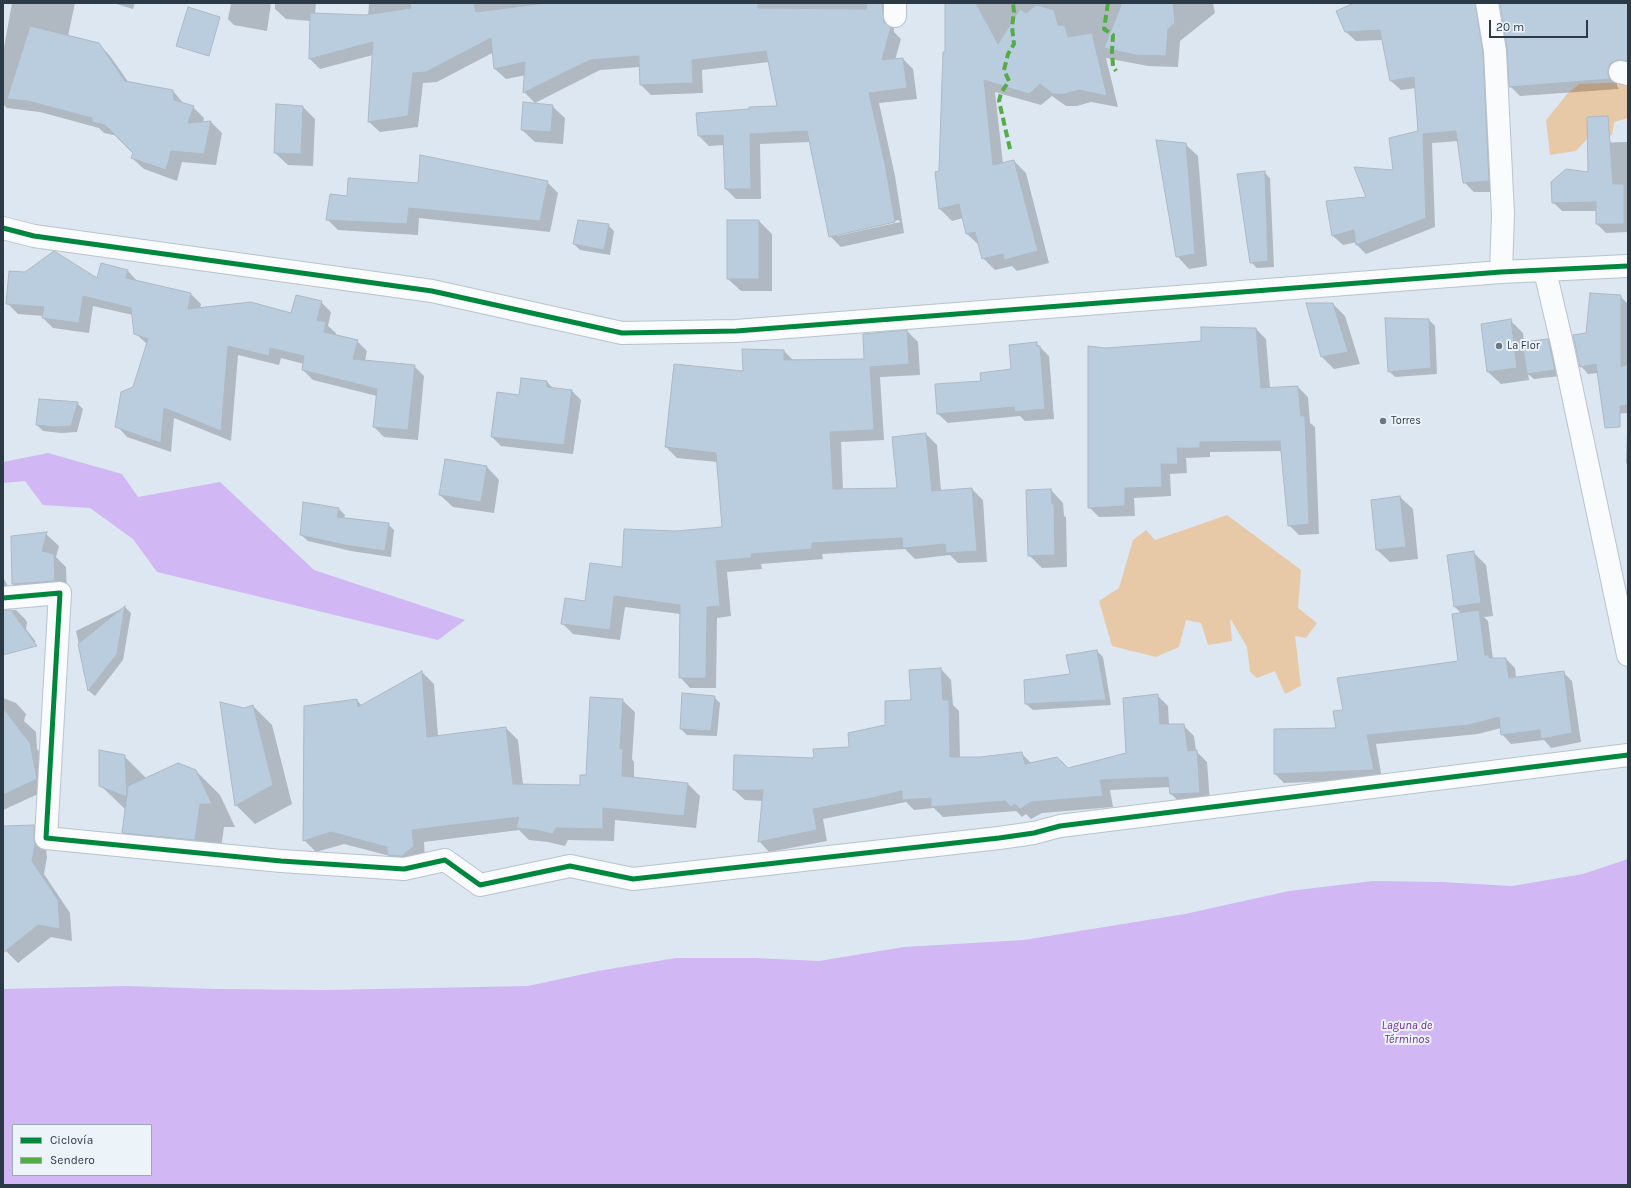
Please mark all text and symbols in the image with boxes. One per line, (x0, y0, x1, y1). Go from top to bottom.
scale bar (1491, 12, 1590, 38)
text: 20 m (1496, 20, 1524, 34)
place label: La Flor (1507, 339, 1540, 353)
marker: La Flor (1494, 341, 1504, 351)
place label: Torres (1391, 414, 1421, 428)
marker: Torres (1378, 416, 1388, 426)
water label: Laguna de Términos (1382, 1019, 1432, 1047)
legend (12, 1124, 152, 1176)
text: Ciclovía (50, 1133, 93, 1147)
text: Sendero (50, 1153, 95, 1167)

